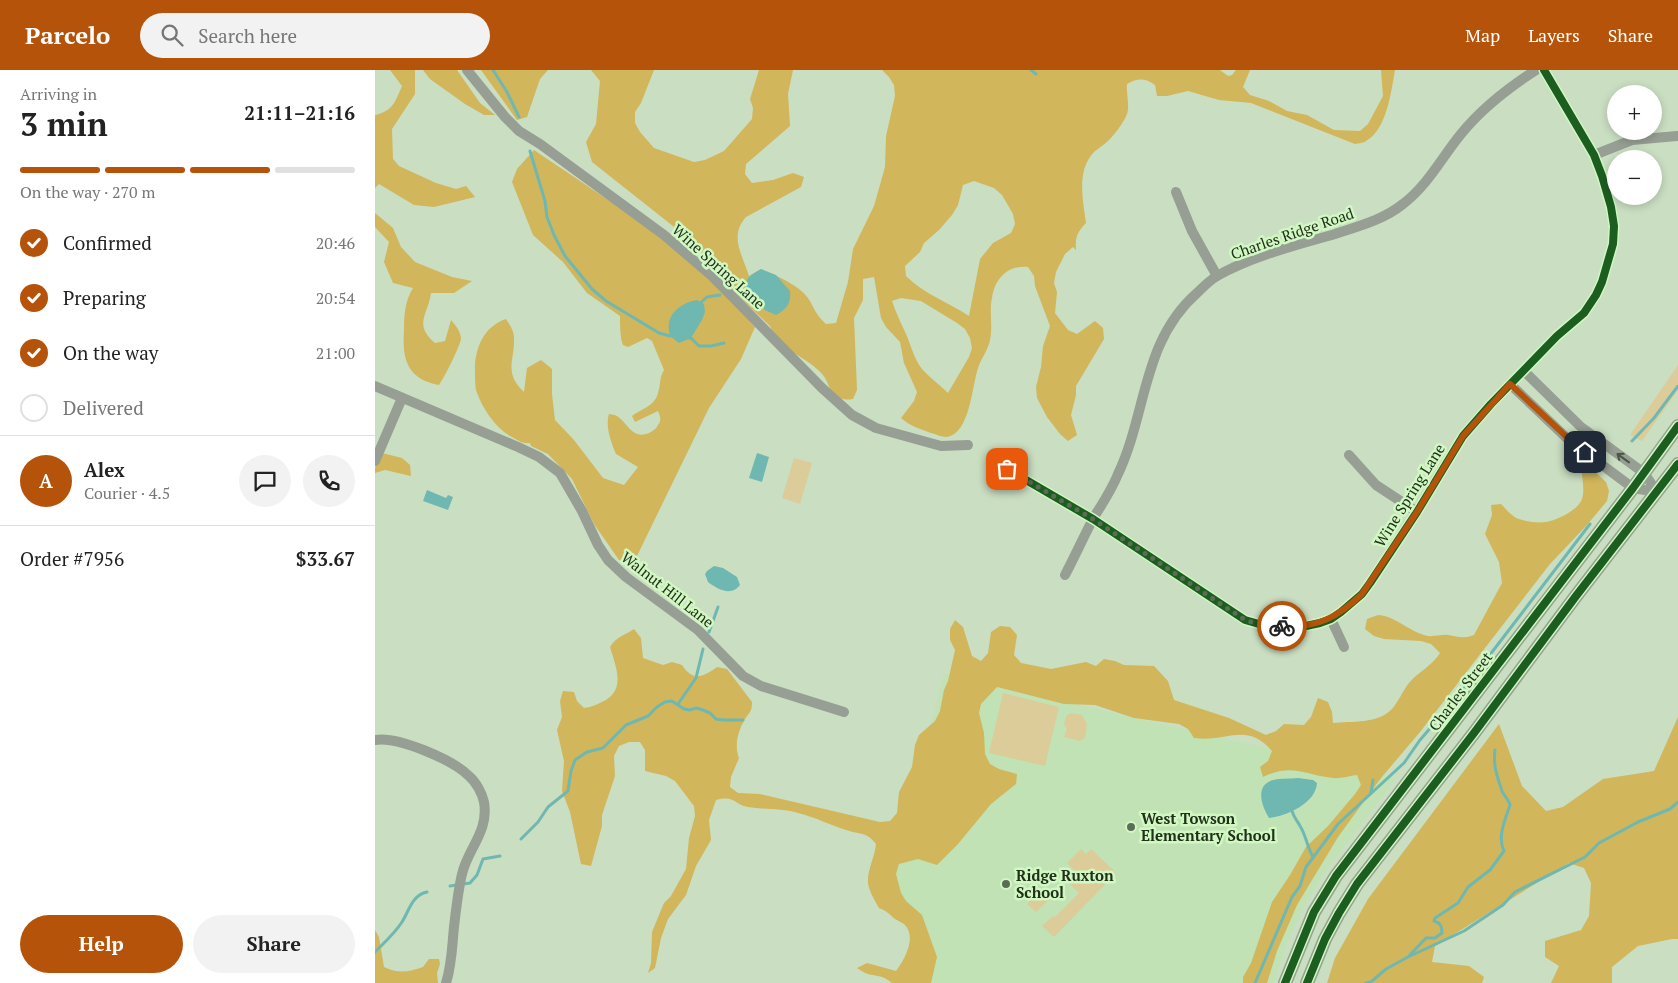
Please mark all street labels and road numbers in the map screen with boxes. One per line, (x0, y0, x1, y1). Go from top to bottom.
street label: Charles Ridge Road (1228, 203, 1356, 263)
street label: Wine Spring Lane (668, 219, 770, 313)
street label: Wine Spring Lane (1369, 440, 1449, 550)
street label: Walnut Hill Lane (618, 547, 718, 631)
street label: Charles Street (1424, 647, 1497, 735)

